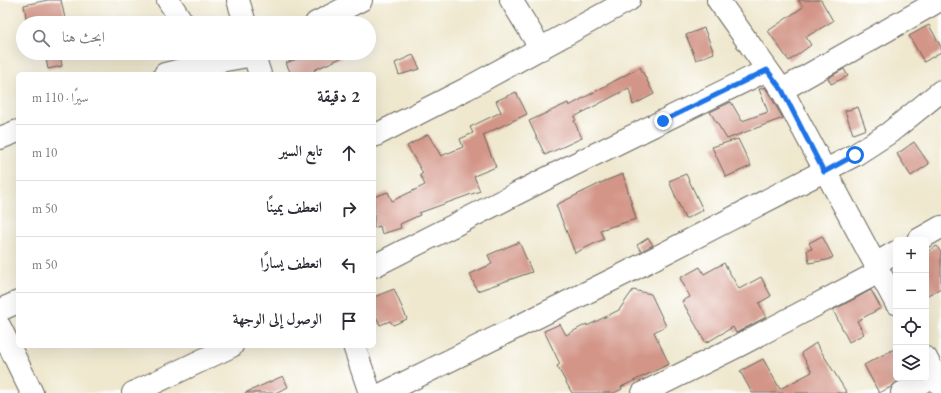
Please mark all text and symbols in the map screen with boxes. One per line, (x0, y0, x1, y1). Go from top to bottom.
search box (16, 16, 376, 60)
icon: search (30, 27, 52, 49)
text: ابحث هنا (62, 27, 105, 46)
text: 2 دقيقة (317, 85, 360, 107)
text: سيرًا · 110 m (32, 89, 89, 106)
route end (654, 112, 672, 130)
text: تابع السير (279, 141, 322, 160)
icon: ahead (338, 142, 360, 164)
text: 10 m (32, 144, 57, 161)
route start (846, 146, 864, 164)
text: انعطف يمينًا (266, 197, 322, 216)
icon: right (338, 198, 360, 220)
text: 50 m (32, 200, 57, 217)
map controls (893, 237, 929, 381)
button: + (893, 237, 929, 273)
text: انعطف يسارًا (260, 253, 322, 272)
icon: left (338, 254, 360, 276)
text: 50 m (32, 256, 57, 273)
button: − (893, 273, 929, 309)
text: الوصول إلى الوجهة (233, 309, 322, 328)
button: locate (893, 309, 929, 345)
icon: arrive (338, 310, 360, 332)
button: layers (893, 345, 929, 381)

